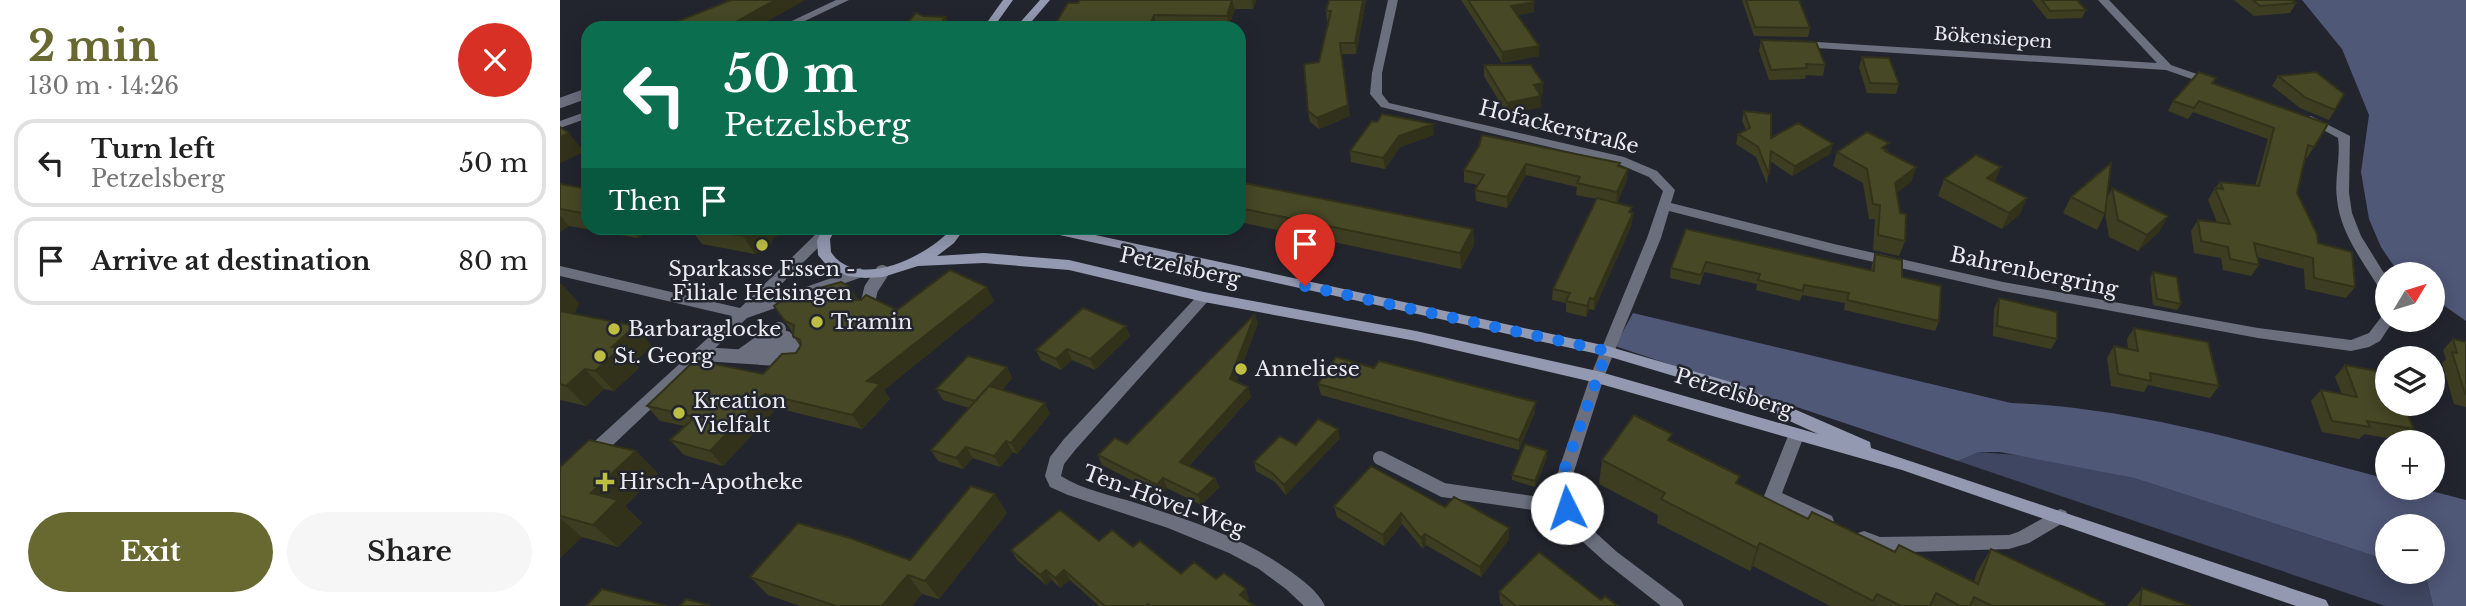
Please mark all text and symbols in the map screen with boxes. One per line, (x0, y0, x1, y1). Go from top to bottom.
text: 2 min (28, 20, 159, 72)
button: close (458, 23, 532, 97)
street label: Bökensiepen (1933, 23, 2053, 53)
text: 50 m (724, 44, 857, 105)
icon: left (609, 49, 700, 140)
text: 130 m · 14:26 (28, 72, 179, 100)
street label: Hofackerstraße (1476, 95, 1642, 159)
text: Petzelsberg (724, 105, 910, 145)
text: Turn left (91, 133, 215, 165)
icon: left (32, 144, 70, 182)
text: 50 m (459, 147, 528, 179)
text: Petzelsberg (91, 165, 225, 193)
icon: arrive (695, 182, 733, 220)
text: Then (609, 185, 681, 217)
pin (1275, 214, 1335, 286)
icon: arrive (1286, 225, 1324, 263)
marker: Sparkasse Essen - Filiale Heisingen (754, 237, 770, 253)
street label: Bahrenbergring (1948, 241, 2121, 303)
icon: arrive (32, 242, 70, 280)
street label: Petzelsberg (1118, 242, 1243, 293)
text: Arrive at destination (91, 245, 371, 277)
text: 80 m (458, 245, 528, 277)
place label: Sparkasse Essen - Filiale Heisingen (668, 256, 856, 306)
north arrow (2375, 262, 2445, 332)
map controls (2375, 262, 2445, 584)
place label: Tramin (831, 309, 912, 335)
marker: Tramin (809, 314, 825, 330)
place label: Barbaraglocke (628, 316, 781, 342)
marker: Barbaraglocke (606, 321, 622, 337)
place label: St. Georg (614, 343, 714, 369)
button: layers (2375, 346, 2445, 416)
marker: St. Georg (592, 348, 608, 364)
place label: Anneliese (1254, 356, 1360, 382)
marker: Anneliese (1233, 361, 1249, 377)
street label: Petzelsberg (1672, 363, 1797, 423)
place label: Kreation Vielfalt (692, 388, 786, 438)
marker: Kreation Vielfalt (671, 405, 687, 421)
button: + (2375, 430, 2445, 500)
street label: Ten-Hövel-Weg (1079, 460, 1249, 543)
place label: Hirsch-Apotheke (619, 469, 803, 495)
position arrow (1530, 471, 1604, 545)
marker: Hirsch-Apotheke (597, 474, 613, 490)
button: Exit (28, 512, 273, 592)
button: Share (287, 512, 532, 592)
button: − (2375, 514, 2445, 584)

